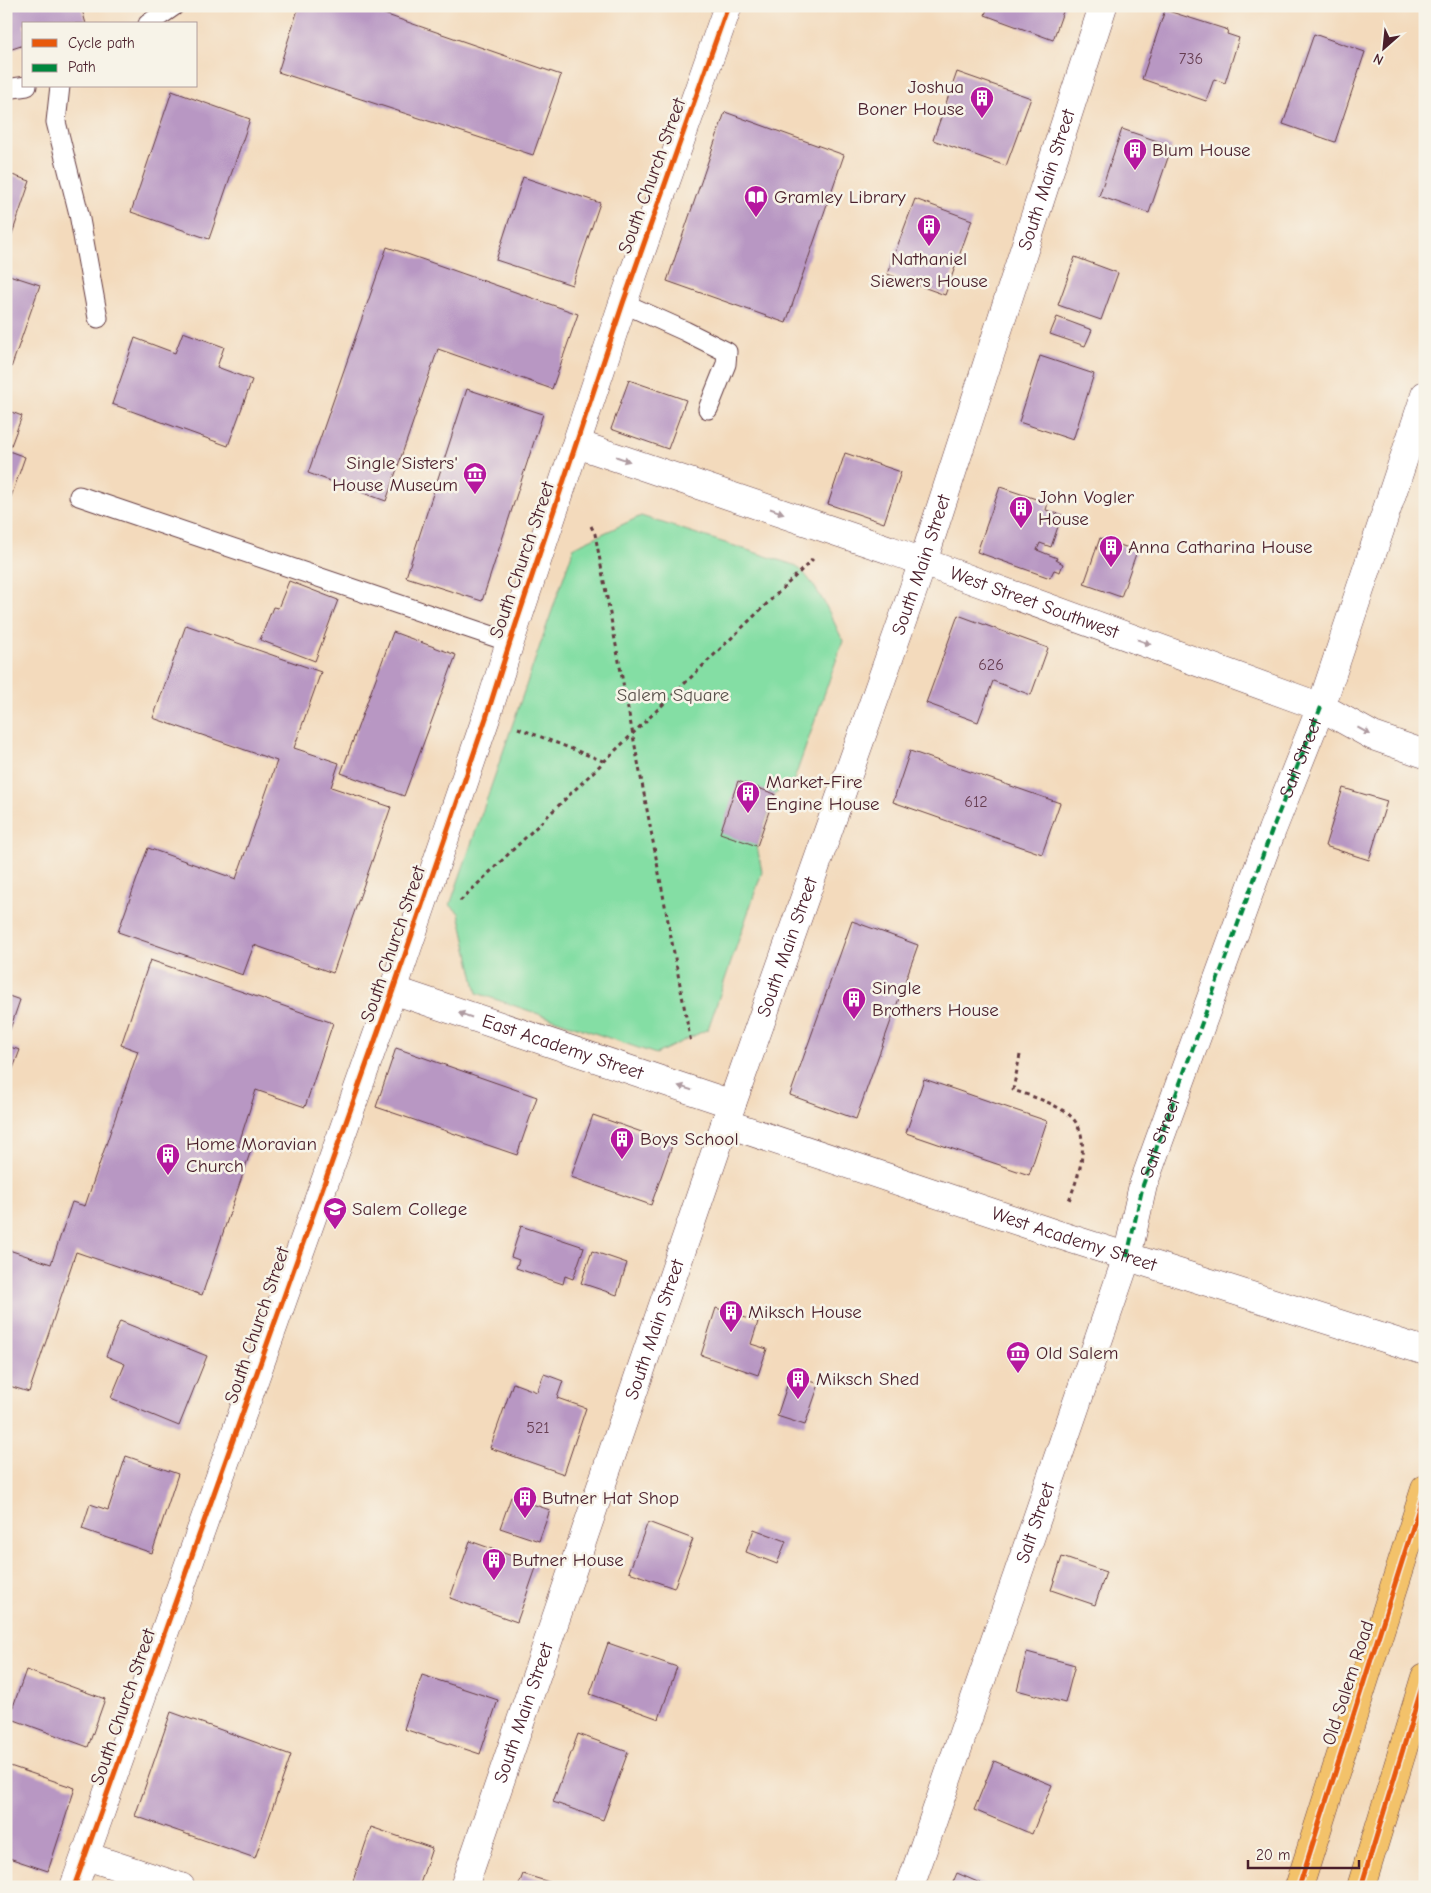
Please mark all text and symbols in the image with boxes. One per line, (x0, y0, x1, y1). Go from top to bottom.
legend (22, 22, 198, 88)
north arrow (1358, 22, 1408, 72)
text: Cycle path (68, 34, 135, 52)
text: N (1370, 49, 1386, 69)
house number: 736 (1179, 50, 1203, 68)
text: Path (68, 58, 96, 76)
place label: Joshua Boner House (857, 76, 964, 120)
building icon: Joshua Boner House (969, 85, 995, 119)
street label: South Church Street (614, 95, 691, 257)
street label: South Main Street (1014, 106, 1080, 253)
building icon: Blum House (1122, 137, 1148, 171)
place label: Blum House (1152, 139, 1251, 161)
library icon: Gramley Library (743, 184, 769, 218)
place label: Gramley Library (774, 186, 906, 208)
building icon: Nathaniel Siewers House (916, 213, 942, 247)
place label: Nathaniel Siewers House (870, 248, 988, 292)
place label: Single Sisters' House Museum (332, 452, 458, 496)
one-way arrow (615, 456, 630, 463)
museum icon: Single Sisters' House Museum (462, 461, 488, 495)
street label: South Church Street (485, 478, 559, 641)
place label: John Vogler House (1038, 486, 1135, 530)
street label: South Main Street (887, 491, 955, 638)
building icon: John Vogler House (1008, 495, 1034, 529)
one-way arrow (769, 508, 784, 516)
building icon: Anna Catharina House (1098, 534, 1124, 568)
place label: Anna Catharina House (1128, 536, 1312, 558)
street label: West Street Southwest (947, 562, 1122, 644)
one-way arrow (1137, 638, 1152, 646)
house number: 626 (978, 656, 1004, 674)
park label: Salem Square (617, 684, 729, 706)
street label: Salt Street (1275, 714, 1327, 801)
one-way arrow (1357, 726, 1370, 735)
place label: Market-Fire Engine House (766, 771, 880, 815)
building icon: Market-Fire Engine House (735, 780, 761, 814)
house number: 612 (964, 793, 988, 811)
street label: South Church Street (356, 862, 430, 1025)
street label: South Main Street (752, 874, 822, 1020)
place label: Single Brothers House (872, 977, 999, 1021)
building icon: Single Brothers House (841, 986, 867, 1020)
one-way arrow (457, 1010, 472, 1018)
street label: East Academy Street (479, 1010, 647, 1085)
one-way arrow (677, 1084, 692, 1092)
street label: Salt Street (1135, 1094, 1185, 1181)
building icon: Boys School (609, 1126, 635, 1160)
place label: Boys School (640, 1128, 739, 1150)
place label: Home Moravian Church (186, 1133, 317, 1177)
building icon: Home Moravian Church (155, 1142, 181, 1176)
school or university icon: Salem College (322, 1196, 348, 1230)
place label: Salem College (352, 1198, 467, 1220)
street label: West Academy Street (989, 1202, 1160, 1276)
street label: South Church Street (220, 1243, 294, 1406)
street label: South Main Street (620, 1256, 689, 1403)
building icon: Miksch House (718, 1299, 744, 1333)
place label: Miksch House (748, 1301, 862, 1323)
museum icon: Old Salem (1005, 1340, 1031, 1374)
place label: Old Salem (1036, 1342, 1118, 1364)
building icon: Miksch Shed (785, 1366, 811, 1400)
place label: Miksch Shed (816, 1368, 919, 1390)
house number: 521 (526, 1419, 550, 1437)
street label: Salt Street (1011, 1479, 1060, 1566)
building icon: Butner Hat Shop (512, 1485, 538, 1519)
place label: Butner Hat Shop (542, 1487, 679, 1509)
building icon: Butner House (481, 1547, 507, 1581)
place label: Butner House (512, 1549, 624, 1571)
street label: Old Salem Road (1317, 1618, 1379, 1748)
street label: South Church Street (86, 1625, 160, 1788)
street label: South Main Street (489, 1639, 558, 1786)
scale bar (1248, 1838, 1360, 1870)
text: 20 m (1256, 1846, 1290, 1864)

